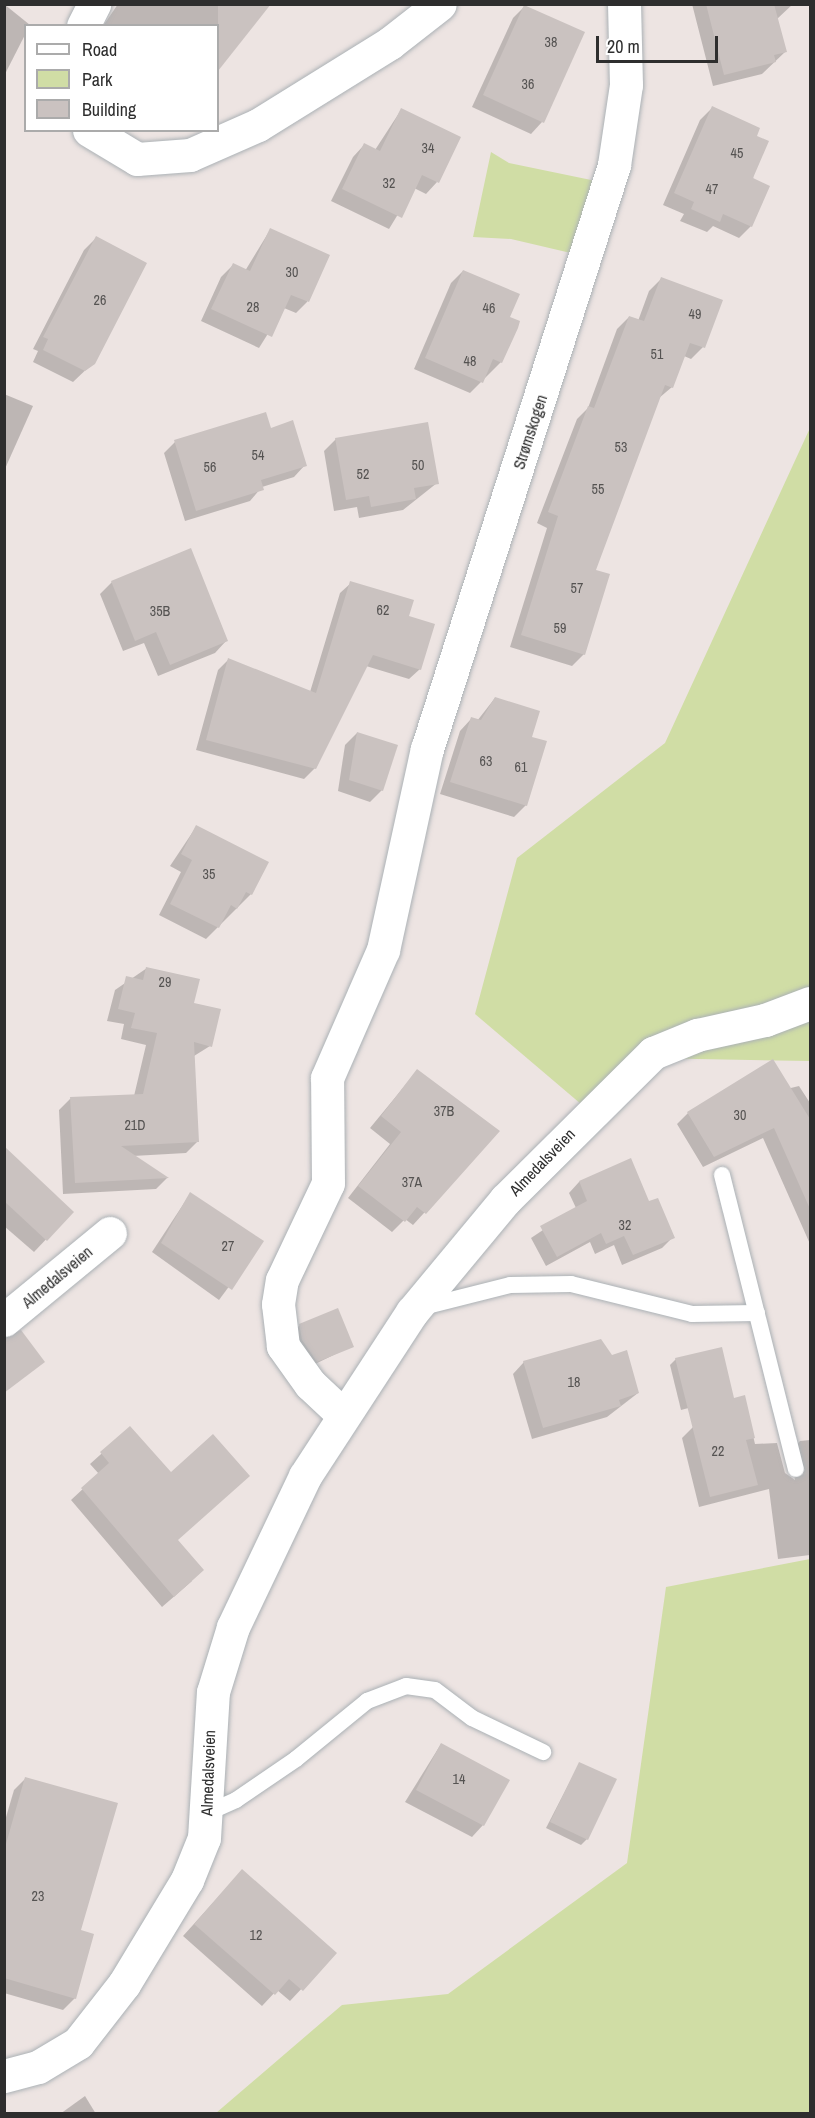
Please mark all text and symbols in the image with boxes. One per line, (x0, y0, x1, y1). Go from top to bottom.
legend (24, 24, 219, 132)
scale bar (599, 24, 720, 62)
house number: 38 (545, 34, 557, 50)
text: 20 m (607, 34, 640, 59)
text: Road (82, 37, 117, 62)
text: Park (82, 67, 112, 92)
house number: 36 (522, 76, 534, 92)
text: Building (82, 97, 136, 122)
house number: 34 (422, 140, 434, 156)
house number: 45 (731, 145, 743, 161)
house number: 32 (383, 175, 395, 191)
house number: 47 (706, 181, 718, 197)
house number: 30 (286, 264, 298, 280)
house number: 26 (94, 292, 106, 308)
house number: 28 (247, 299, 259, 315)
house number: 46 (483, 300, 495, 316)
house number: 49 (689, 306, 701, 322)
house number: 51 (651, 346, 663, 362)
house number: 48 (464, 353, 476, 369)
street label: Strømskogen (509, 392, 551, 472)
house number: 53 (615, 439, 627, 455)
house number: 54 (252, 447, 264, 463)
house number: 50 (412, 457, 424, 473)
house number: 56 (204, 459, 216, 475)
house number: 52 (357, 466, 369, 482)
house number: 55 (592, 481, 604, 497)
house number: 57 (571, 580, 583, 596)
house number: 62 (377, 602, 389, 618)
house number: 35B (150, 603, 170, 619)
house number: 59 (554, 620, 566, 636)
house number: 63 (480, 753, 492, 769)
house number: 61 (515, 759, 527, 775)
house number: 35 (203, 866, 215, 882)
house number: 29 (159, 974, 171, 990)
house number: 37B (434, 1103, 454, 1119)
house number: 30 (734, 1107, 746, 1123)
house number: 21D (124, 1117, 146, 1133)
street label: Almedalsveien (505, 1124, 579, 1200)
house number: 37A (402, 1174, 422, 1190)
house number: 32 (619, 1217, 631, 1233)
house number: 27 (222, 1238, 234, 1254)
street label: Almedalsveien (18, 1242, 96, 1312)
house number: 18 (568, 1374, 580, 1390)
house number: 22 (712, 1443, 724, 1459)
street label: Almedalsveien (197, 1730, 219, 1816)
house number: 14 (453, 1771, 465, 1787)
house number: 23 (32, 1888, 44, 1904)
house number: 12 (250, 1927, 262, 1943)

